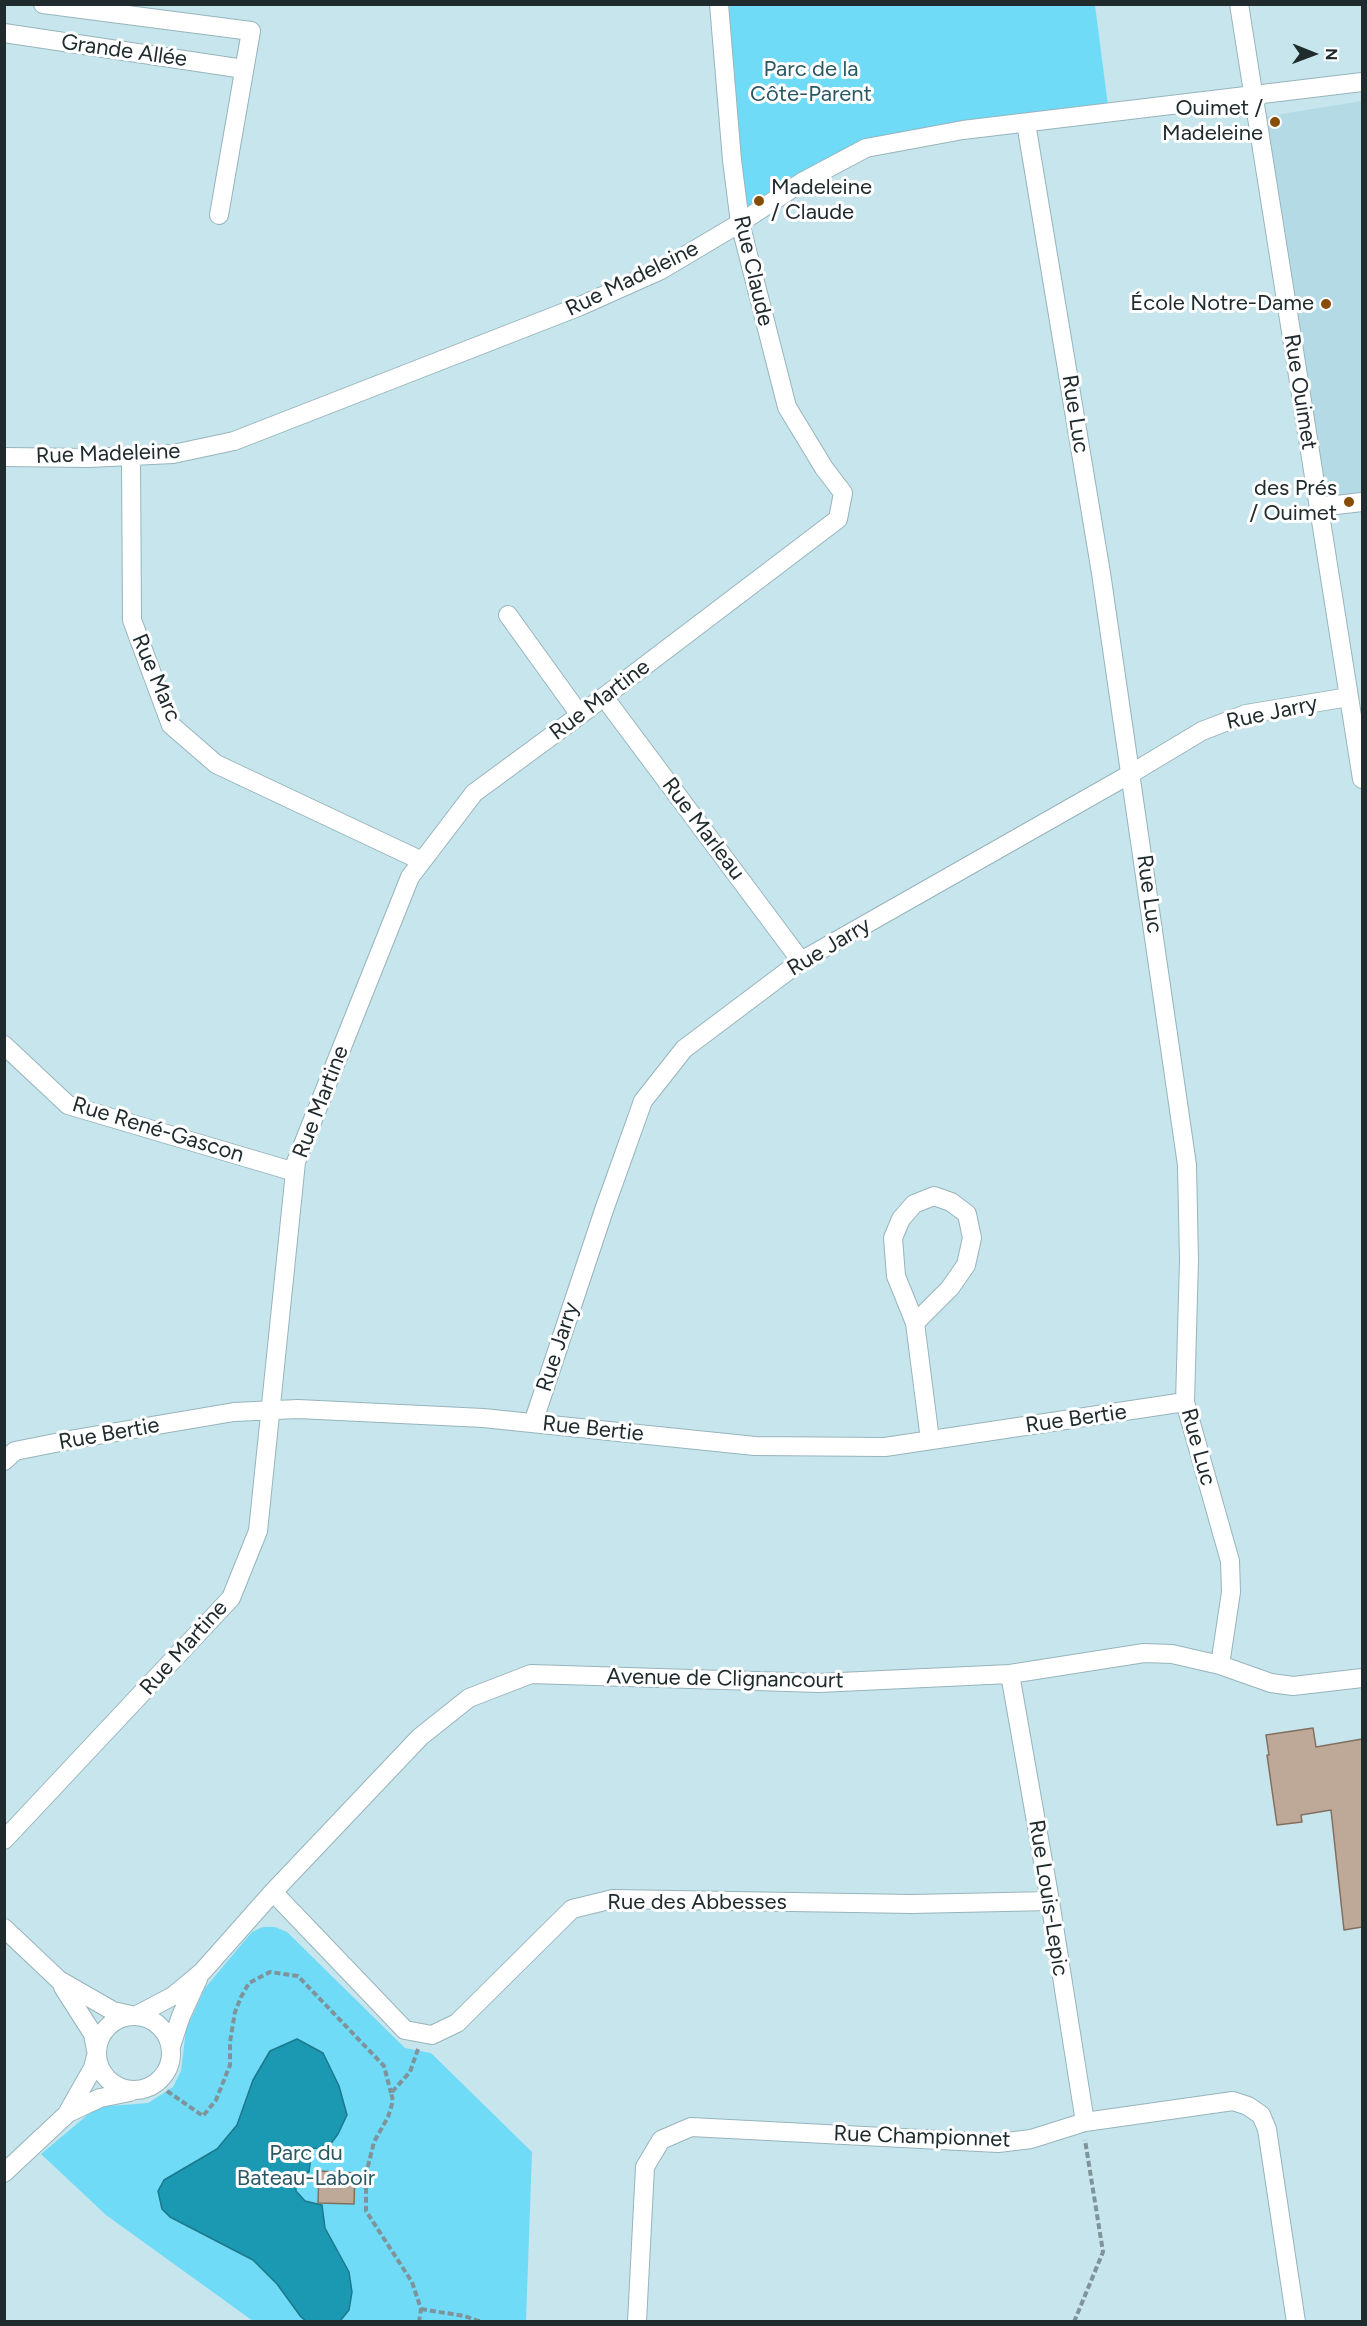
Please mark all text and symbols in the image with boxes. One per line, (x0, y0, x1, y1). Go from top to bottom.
north arrow (1283, 24, 1343, 84)
street label: Grande Allée (59, 29, 189, 73)
text: N (1322, 48, 1341, 61)
park label: Parc de la Côte-Parent (750, 57, 872, 108)
place label: Ouimet / Madeleine (1162, 96, 1263, 148)
marker: Ouimet / Madeleine (1268, 115, 1282, 129)
place label: Madeleine / Claude (771, 175, 872, 226)
marker: Madeleine / Claude (752, 194, 766, 208)
street label: Rue Claude (727, 213, 779, 329)
street label: Rue Madeleine (561, 235, 703, 323)
place label: École Notre-Dame (1130, 291, 1314, 317)
marker: École Notre-Dame (1319, 297, 1333, 311)
street label: Rue Ouimet (1278, 332, 1322, 452)
street label: Rue Luc (1056, 373, 1094, 455)
street label: Rue Madeleine (35, 438, 181, 470)
place label: des Prés / Ouimet (1250, 476, 1337, 528)
marker: des Prés / Ouimet (1342, 495, 1356, 509)
street label: Rue Marc (126, 630, 186, 726)
street label: Rue Martine (545, 654, 655, 746)
street label: Rue Jarry (1224, 690, 1320, 736)
street label: Rue Marleau (656, 773, 750, 885)
street label: Rue Luc (1130, 853, 1168, 935)
street label: Rue Jarry (783, 912, 875, 982)
street label: Rue Martine (287, 1042, 355, 1162)
street label: Rue René-Gascon (69, 1091, 247, 1169)
street label: Rue Jarry (531, 1299, 585, 1395)
street label: Rue Bertie (1024, 1399, 1128, 1439)
street label: Rue Luc (1175, 1405, 1221, 1489)
street label: Rue Bertie (541, 1411, 645, 1447)
street label: Rue Bertie (57, 1412, 161, 1456)
street label: Rue Martine (135, 1595, 233, 1701)
street label: Avenue de Clignancourt (606, 1664, 844, 1694)
street label: Rue Louis-Lepic (1023, 1818, 1073, 1978)
street label: Rue des Abbesses (607, 1890, 787, 1916)
street label: Rue Championnet (833, 2121, 1011, 2153)
park label: Parc du Bateau-Laboir (237, 2141, 375, 2192)

